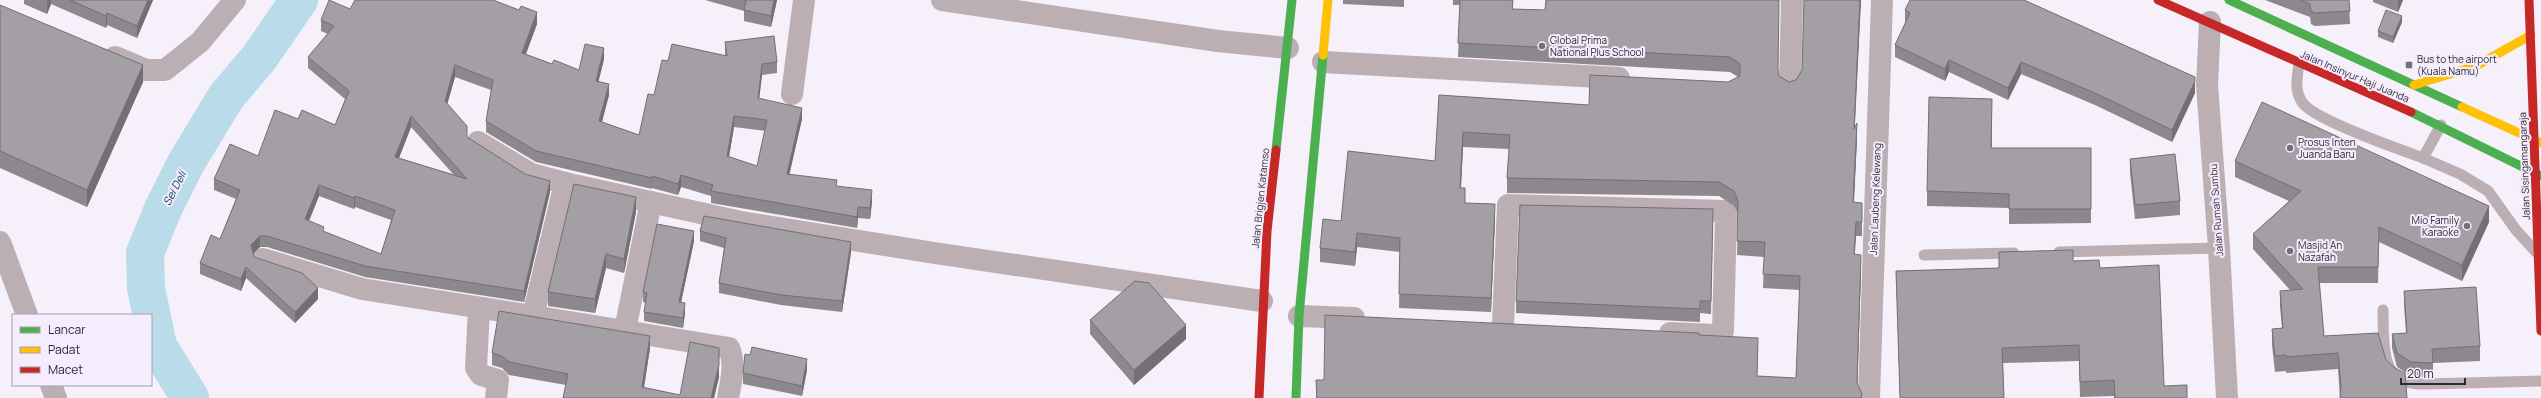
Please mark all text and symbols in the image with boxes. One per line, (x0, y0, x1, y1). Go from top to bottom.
place label: Global Prima National Plus School (1550, 33, 1644, 59)
marker: Global Prima National Plus School (1537, 41, 1547, 51)
street label: Jalan Insinyur Haji Juanda (2298, 47, 2412, 105)
place label: Bus to the airport (Kuala Namu) (2417, 52, 2497, 78)
marker: Bus to the airport (Kuala Namu) (2404, 60, 2414, 70)
street label: Jalan Sisingamangaraja (2515, 112, 2533, 220)
place label: Prosus Inten Juanda Baru (2298, 135, 2356, 161)
street label: Jalan Laubeng Kelewang (1866, 143, 1884, 255)
marker: Prosus Inten Juanda Baru (2285, 143, 2295, 153)
street label: Jalan Brigjen Katamso (1248, 147, 1272, 249)
street label: Jalan Rumah Sumbu (2206, 163, 2226, 257)
water label: Sei Deli (159, 167, 190, 208)
place label: Mio Family Karaoke (2412, 213, 2460, 239)
marker: Mio Family Karaoke (2462, 221, 2472, 231)
place label: Masjid An Nazafah (2298, 238, 2342, 264)
marker: Masjid An Nazafah (2285, 246, 2295, 256)
legend (12, 314, 152, 386)
text: Lancar (48, 321, 86, 338)
text: Padat (48, 341, 80, 358)
scale bar (2401, 360, 2465, 386)
text: Macet (48, 361, 83, 378)
text: 20 m (2407, 365, 2434, 382)

